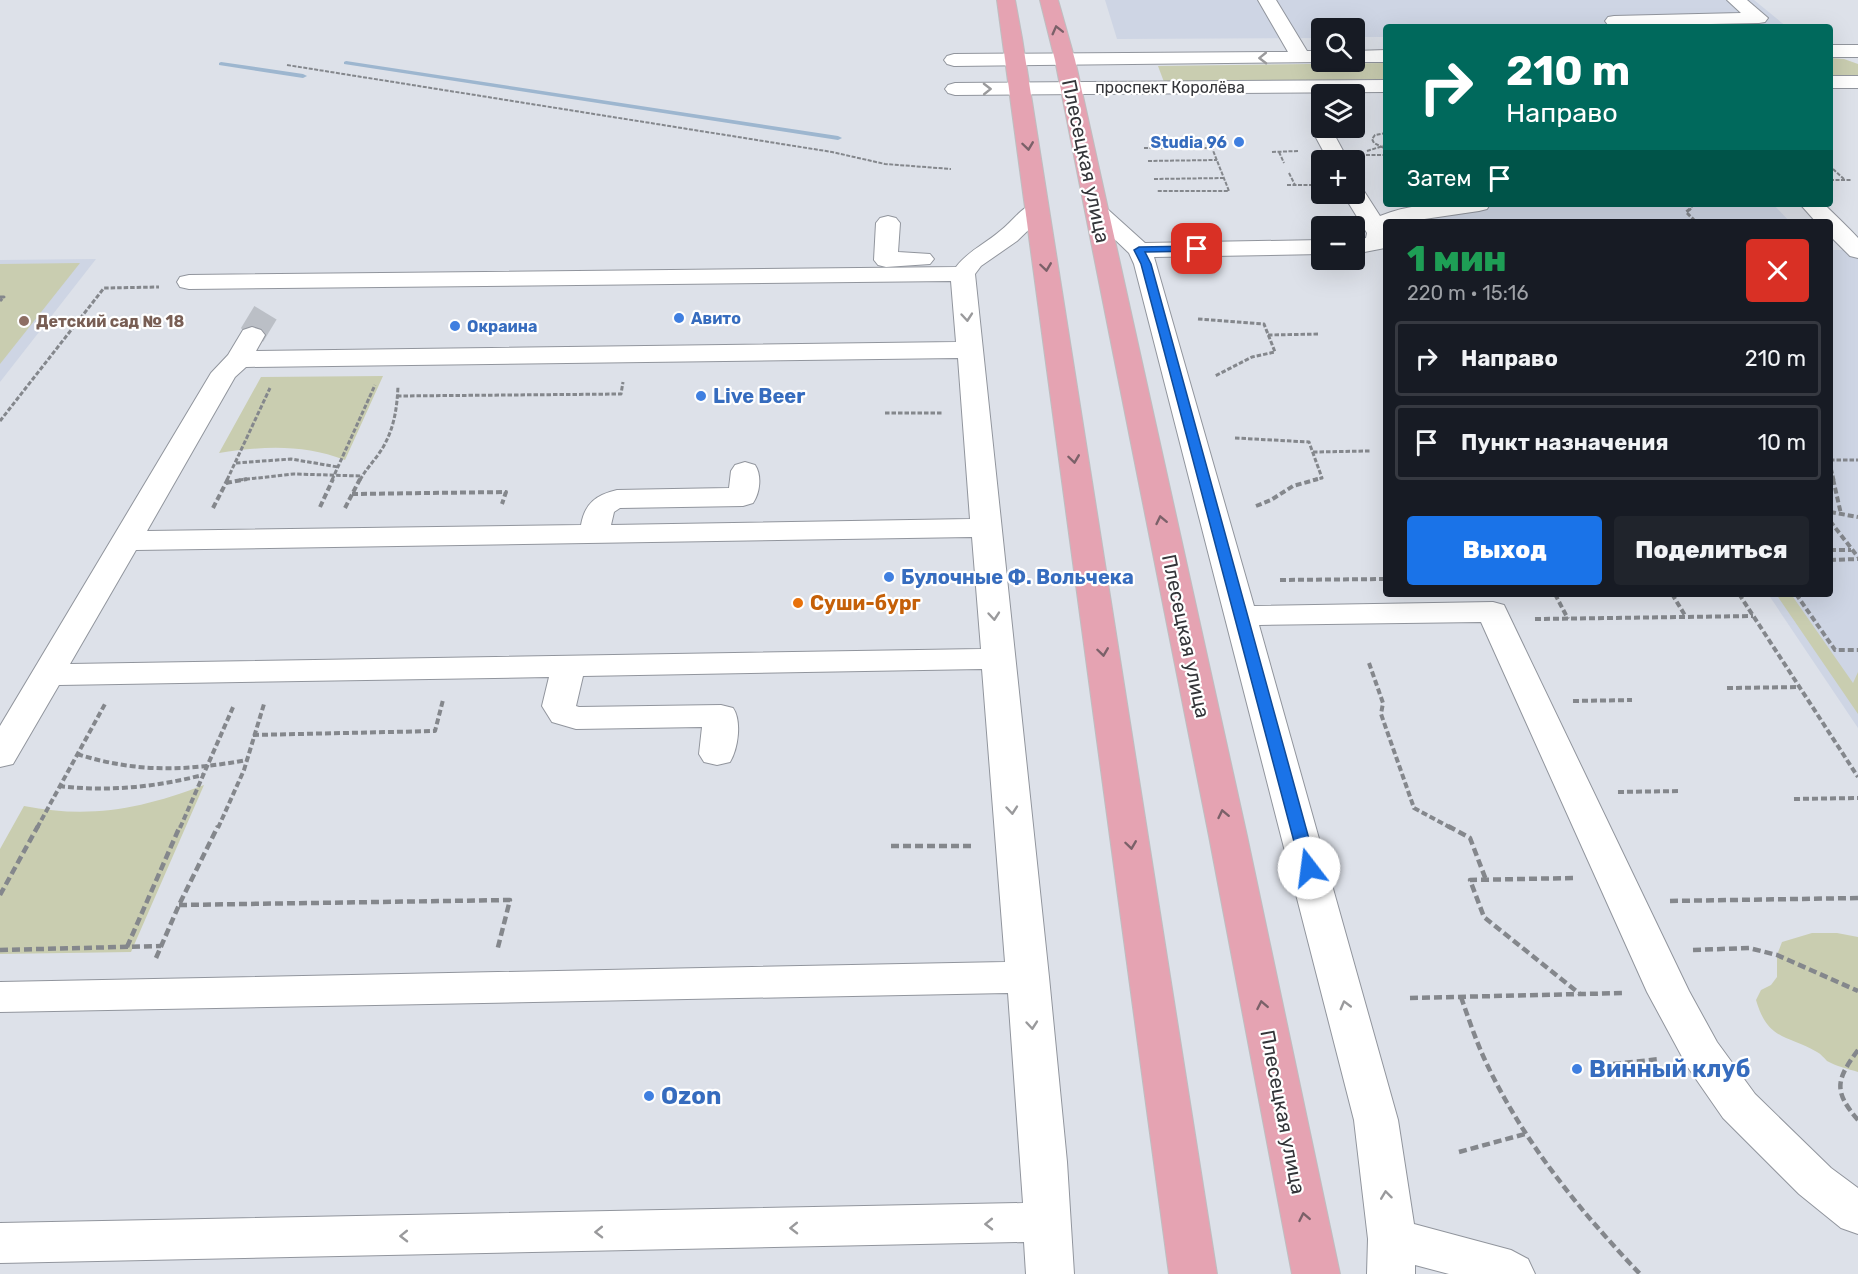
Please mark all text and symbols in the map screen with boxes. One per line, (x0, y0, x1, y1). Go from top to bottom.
map controls (1311, 18, 1365, 270)
button: search (1311, 18, 1365, 72)
one-way arrow (1052, 25, 1065, 35)
text: 210 m (1506, 46, 1630, 96)
icon: right (1407, 48, 1485, 126)
one-way arrow (1259, 52, 1268, 64)
street label: Плесецкая улица (1057, 77, 1115, 245)
street label: проспект Королёва (1095, 78, 1245, 97)
one-way arrow (983, 83, 992, 95)
button: layers (1311, 84, 1365, 138)
text: Направо (1506, 97, 1618, 129)
place label: Studia 96 (1151, 133, 1227, 152)
marker: Studia 96 (1232, 135, 1246, 149)
one-way arrow (1021, 142, 1033, 151)
button: + (1311, 150, 1365, 204)
icon: arrive (1483, 162, 1516, 195)
text: Затем (1407, 165, 1471, 192)
button: − (1311, 216, 1365, 270)
pin (1171, 223, 1222, 274)
icon: arrive (1180, 232, 1213, 265)
text: 1 мин (1407, 237, 1507, 280)
button: close (1746, 239, 1809, 302)
one-way arrow (1039, 262, 1051, 271)
text: 220 m · 15:16 (1407, 281, 1528, 305)
place label: Авито (691, 309, 741, 328)
marker: Авито (672, 311, 686, 325)
place label: Детский сад № 18 (36, 312, 184, 331)
one-way arrow (960, 312, 973, 321)
marker: Детский сад № 18 (17, 314, 31, 328)
place label: Окраина (467, 317, 537, 336)
marker: Окраина (448, 319, 462, 333)
icon: right (1410, 342, 1443, 375)
text: Направо (1461, 345, 1558, 372)
text: 210 m (1745, 345, 1806, 372)
place label: Live Beer (713, 384, 805, 408)
marker: Live Beer (694, 389, 708, 403)
icon: arrive (1410, 426, 1443, 459)
text: Пункт назначения (1461, 429, 1669, 456)
text: 10 m (1758, 429, 1806, 456)
one-way arrow (1068, 455, 1080, 464)
one-way arrow (1156, 515, 1169, 525)
button: Выход (1407, 516, 1602, 585)
button: Поделиться (1614, 516, 1809, 585)
street label: Плесецкая улица (1157, 552, 1215, 720)
place label: Булочные Ф. Вольчека (901, 565, 1134, 589)
marker: Булочные Ф. Вольчека (882, 570, 896, 584)
place label: Суши-бург (810, 591, 921, 615)
marker: Суши-бург (791, 596, 805, 610)
one-way arrow (987, 611, 1000, 620)
one-way arrow (1096, 648, 1108, 657)
one-way arrow (1005, 805, 1018, 814)
one-way arrow (1217, 809, 1230, 819)
position arrow (1277, 836, 1341, 900)
one-way arrow (1125, 841, 1137, 850)
one-way arrow (1256, 1000, 1269, 1010)
one-way arrow (1340, 1000, 1353, 1010)
one-way arrow (1025, 1020, 1038, 1029)
street label: Плесецкая улица (1255, 1028, 1311, 1196)
place label: Винный клуб (1589, 1055, 1751, 1083)
marker: Винный клуб (1570, 1062, 1584, 1076)
place label: Ozon (661, 1082, 721, 1110)
marker: Ozon (642, 1089, 656, 1103)
one-way arrow (1380, 1190, 1393, 1199)
one-way arrow (1298, 1212, 1311, 1222)
one-way arrow (984, 1217, 993, 1230)
one-way arrow (789, 1222, 798, 1234)
one-way arrow (594, 1226, 603, 1238)
one-way arrow (399, 1229, 408, 1242)

